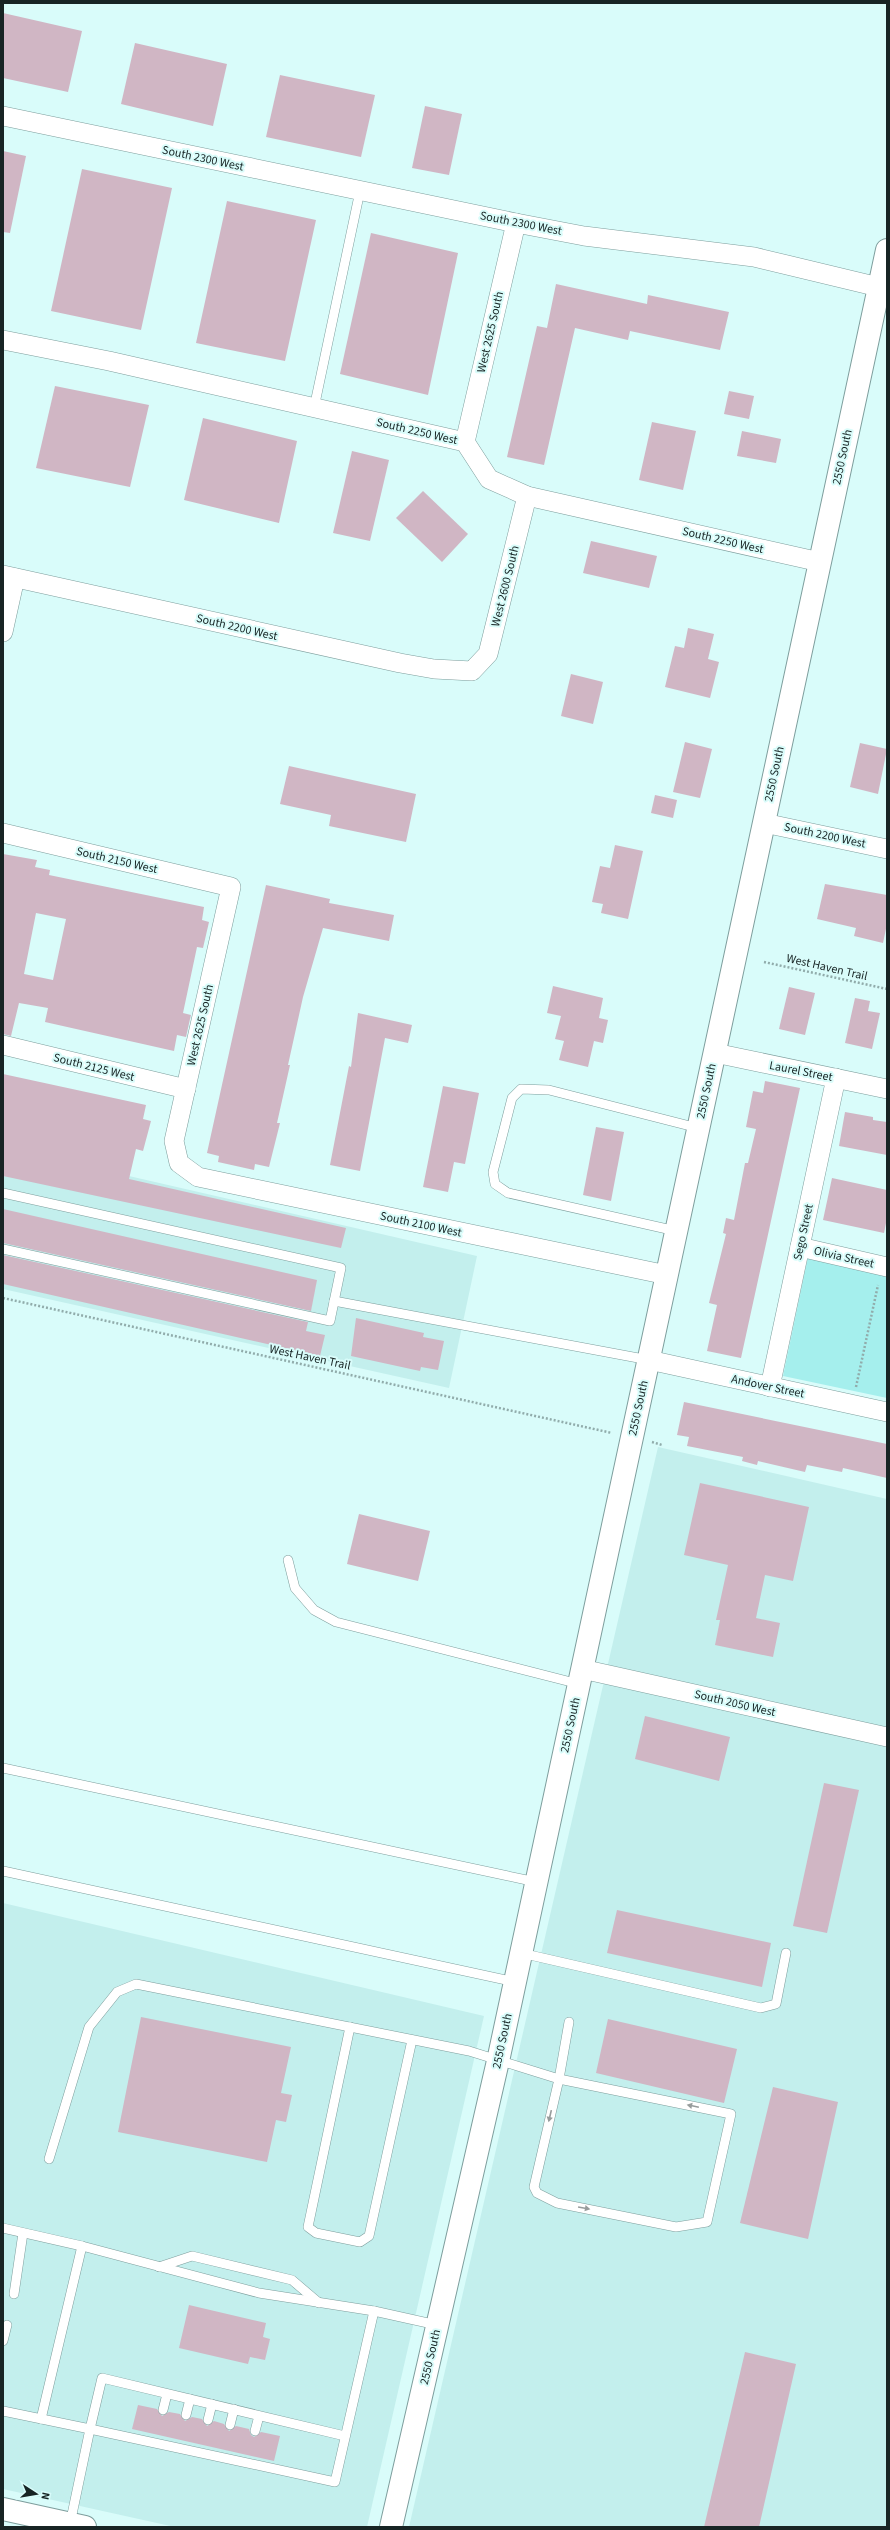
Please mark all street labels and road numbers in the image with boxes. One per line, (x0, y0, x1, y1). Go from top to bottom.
street label: South 2300 West (161, 142, 245, 175)
street label: South 2300 West (479, 207, 563, 240)
street label: West 2625 South (473, 290, 508, 374)
street label: South 2250 West (375, 414, 459, 449)
street label: 2550 South (828, 428, 857, 486)
street label: South 2250 West (681, 523, 765, 558)
street label: West 2600 South (487, 544, 524, 628)
street label: South 2200 West (195, 610, 279, 645)
street label: 2550 South (760, 745, 789, 803)
street label: South 2200 West (783, 819, 867, 852)
street label: South 2150 West (75, 843, 159, 878)
street label: West Haven Trail (785, 950, 869, 985)
street label: West 2625 South (183, 983, 218, 1067)
street label: South 2125 West (52, 1049, 136, 1086)
street label: Laurel Street (768, 1057, 834, 1086)
street label: 2550 South (692, 1062, 721, 1120)
street label: Sego Street (789, 1202, 818, 1262)
street label: South 2100 West (379, 1208, 463, 1241)
street label: Olivia Street (812, 1242, 876, 1273)
street label: West Haven Trail (268, 1341, 352, 1374)
street label: Andover Street (730, 1370, 806, 1403)
street label: 2550 South (624, 1379, 653, 1437)
street label: South 2050 West (693, 1686, 777, 1721)
street label: 2550 South (556, 1696, 585, 1754)
street label: 2550 South (488, 2012, 517, 2070)
street label: 2550 South (416, 2328, 445, 2386)

